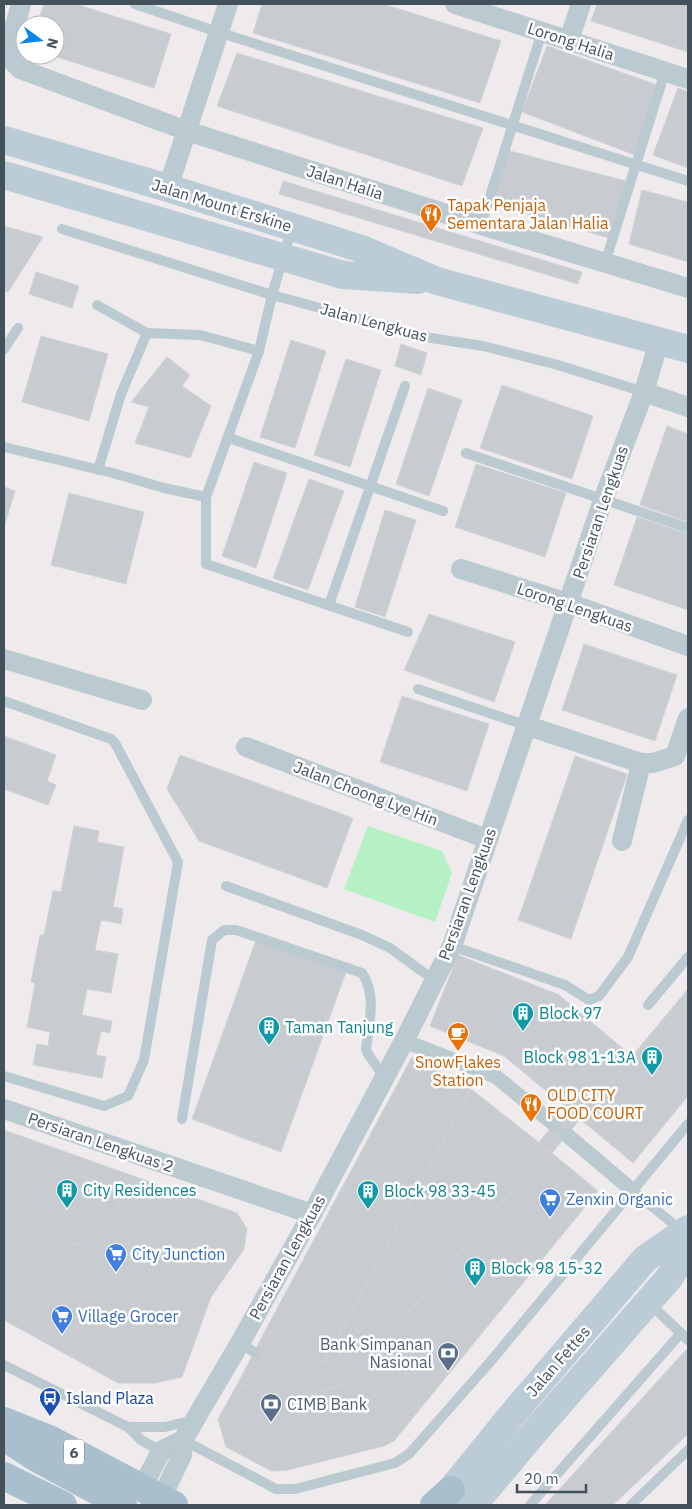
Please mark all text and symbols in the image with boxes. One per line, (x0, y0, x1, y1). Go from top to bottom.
north arrow (15, 15, 65, 65)
street label: Lorong Halia (525, 18, 617, 64)
text: N (43, 36, 63, 51)
street label: Jalan Halia (304, 160, 386, 204)
street label: Jalan Mount Erskine (150, 174, 295, 236)
place label: Tapak Penjaja Sementara Jalan Halia (447, 195, 609, 233)
restaurant icon: Tapak Penjaja Sementara Jalan Halia (419, 202, 443, 233)
street label: Jalan Lengkuas (318, 298, 430, 346)
street label: Persiaran Lengkuas (568, 443, 632, 581)
street label: Lorong Lengkuas (515, 578, 635, 636)
street label: Jalan Choong Lye Hin (291, 756, 441, 830)
street label: Persiaran Lengkuas (434, 825, 500, 963)
building icon: Block 97 (511, 1001, 535, 1032)
place label: Block 97 (539, 1003, 602, 1023)
building icon: Taman Tanjung (257, 1015, 281, 1046)
place label: Taman Tanjung (285, 1017, 394, 1037)
cafe icon: SnowFlakes Station (446, 1021, 470, 1052)
building icon: Block 98 1-13A (640, 1045, 664, 1076)
place label: Block 98 1-13A (524, 1047, 636, 1067)
place label: SnowFlakes Station (415, 1052, 501, 1090)
place label: OLD CITY FOOD COURT (547, 1085, 644, 1123)
restaurant icon: OLD CITY FOOD COURT (519, 1092, 543, 1123)
street label: Persiaran Lengkuas 2 (25, 1108, 177, 1176)
building icon: City Residences (55, 1178, 79, 1209)
building icon: Block 98 33-45 (356, 1179, 380, 1210)
place label: City Residences (83, 1180, 197, 1200)
place label: Block 98 33-45 (384, 1181, 496, 1201)
supermarket icon: Zenxin Organic (538, 1187, 562, 1218)
place label: Zenxin Organic (566, 1189, 673, 1209)
street label: Persiaran Lengkuas (244, 1191, 330, 1323)
supermarket icon: City Junction (104, 1242, 128, 1273)
place label: City Junction (132, 1244, 225, 1264)
building icon: Block 98 15-32 (463, 1256, 487, 1287)
place label: Block 98 15-32 (491, 1258, 603, 1278)
supermarket icon: Village Grocer (50, 1304, 74, 1335)
place label: Village Grocer (78, 1306, 178, 1326)
street label: Jalan Fettes (522, 1321, 594, 1401)
place label: Bank Simpanan Nasional (320, 1334, 432, 1372)
bank icon: Bank Simpanan Nasional (436, 1341, 460, 1372)
bus stop icon: Island Plaza (38, 1386, 62, 1417)
place label: Island Plaza (66, 1388, 154, 1408)
bank icon: CIMB Bank (259, 1392, 283, 1423)
place label: CIMB Bank (287, 1394, 368, 1414)
road number: 6 (64, 1440, 84, 1464)
scale bar (517, 1462, 586, 1494)
text: 20 m (524, 1469, 559, 1488)

